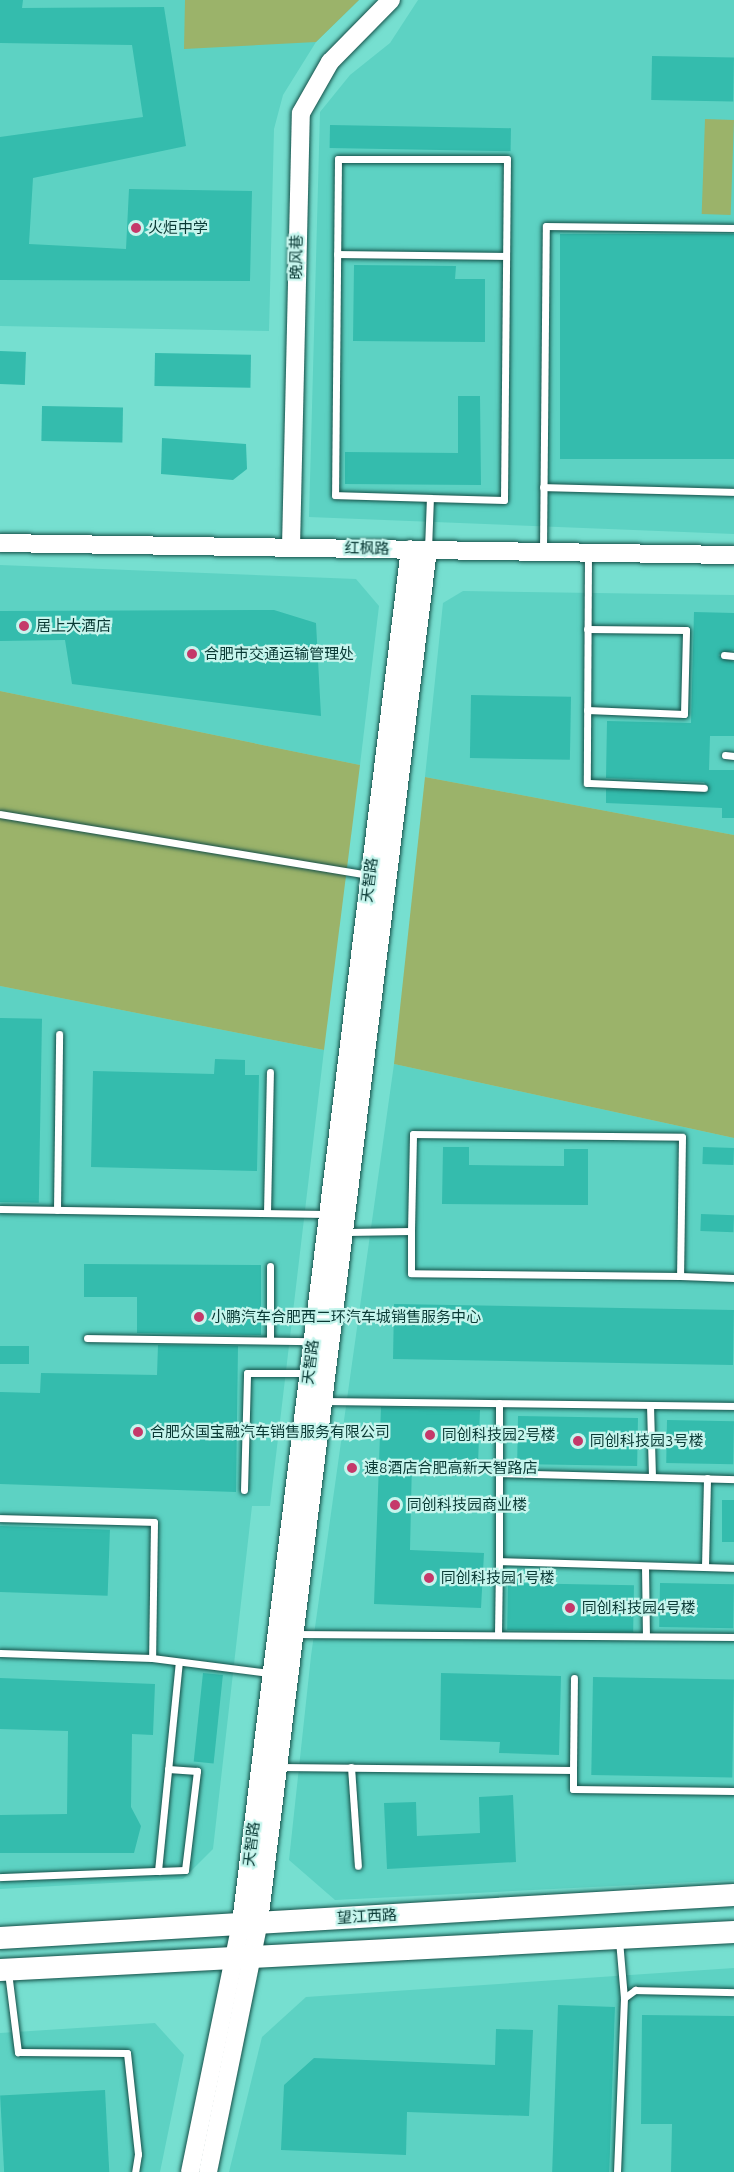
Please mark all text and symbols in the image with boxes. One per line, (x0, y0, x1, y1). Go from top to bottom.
place label: 火炬中学 (148, 219, 208, 237)
marker: 火炬中学 (129, 221, 143, 235)
street label: 晚风巷 (287, 234, 305, 280)
street label: 红枫路 (344, 539, 390, 557)
place label: 居上大酒店 (36, 617, 111, 635)
marker: 居上大酒店 (17, 619, 31, 633)
place label: 合肥市交通运输管理处 (204, 645, 354, 663)
marker: 合肥市交通运输管理处 (185, 647, 199, 661)
street label: 天智路 (357, 857, 381, 903)
place label: 小鹏汽车合肥西二环汽车城销售服务中心 (211, 1308, 481, 1326)
marker: 小鹏汽车合肥西二环汽车城销售服务中心 (192, 1310, 206, 1324)
street label: 天智路 (298, 1339, 322, 1385)
place label: 合肥众国宝融汽车销售服务有限公司 (150, 1423, 390, 1441)
marker: 合肥众国宝融汽车销售服务有限公司 (131, 1425, 145, 1439)
place label: 同创科技园2号楼 (442, 1426, 555, 1444)
marker: 同创科技园2号楼 (423, 1428, 437, 1442)
place label: 同创科技园3号楼 (590, 1432, 703, 1450)
marker: 同创科技园3号楼 (571, 1434, 585, 1448)
place label: 速8酒店合肥高新天智路店 (364, 1459, 537, 1477)
marker: 速8酒店合肥高新天智路店 (345, 1461, 359, 1475)
place label: 同创科技园商业楼 (407, 1496, 527, 1514)
marker: 同创科技园商业楼 (388, 1498, 402, 1512)
place label: 同创科技园1号楼 (441, 1569, 554, 1587)
marker: 同创科技园1号楼 (422, 1571, 436, 1585)
place label: 同创科技园4号楼 (582, 1599, 695, 1617)
marker: 同创科技园4号楼 (563, 1601, 577, 1615)
street label: 天智路 (239, 1821, 263, 1867)
street label: 望江西路 (337, 1905, 397, 1927)

